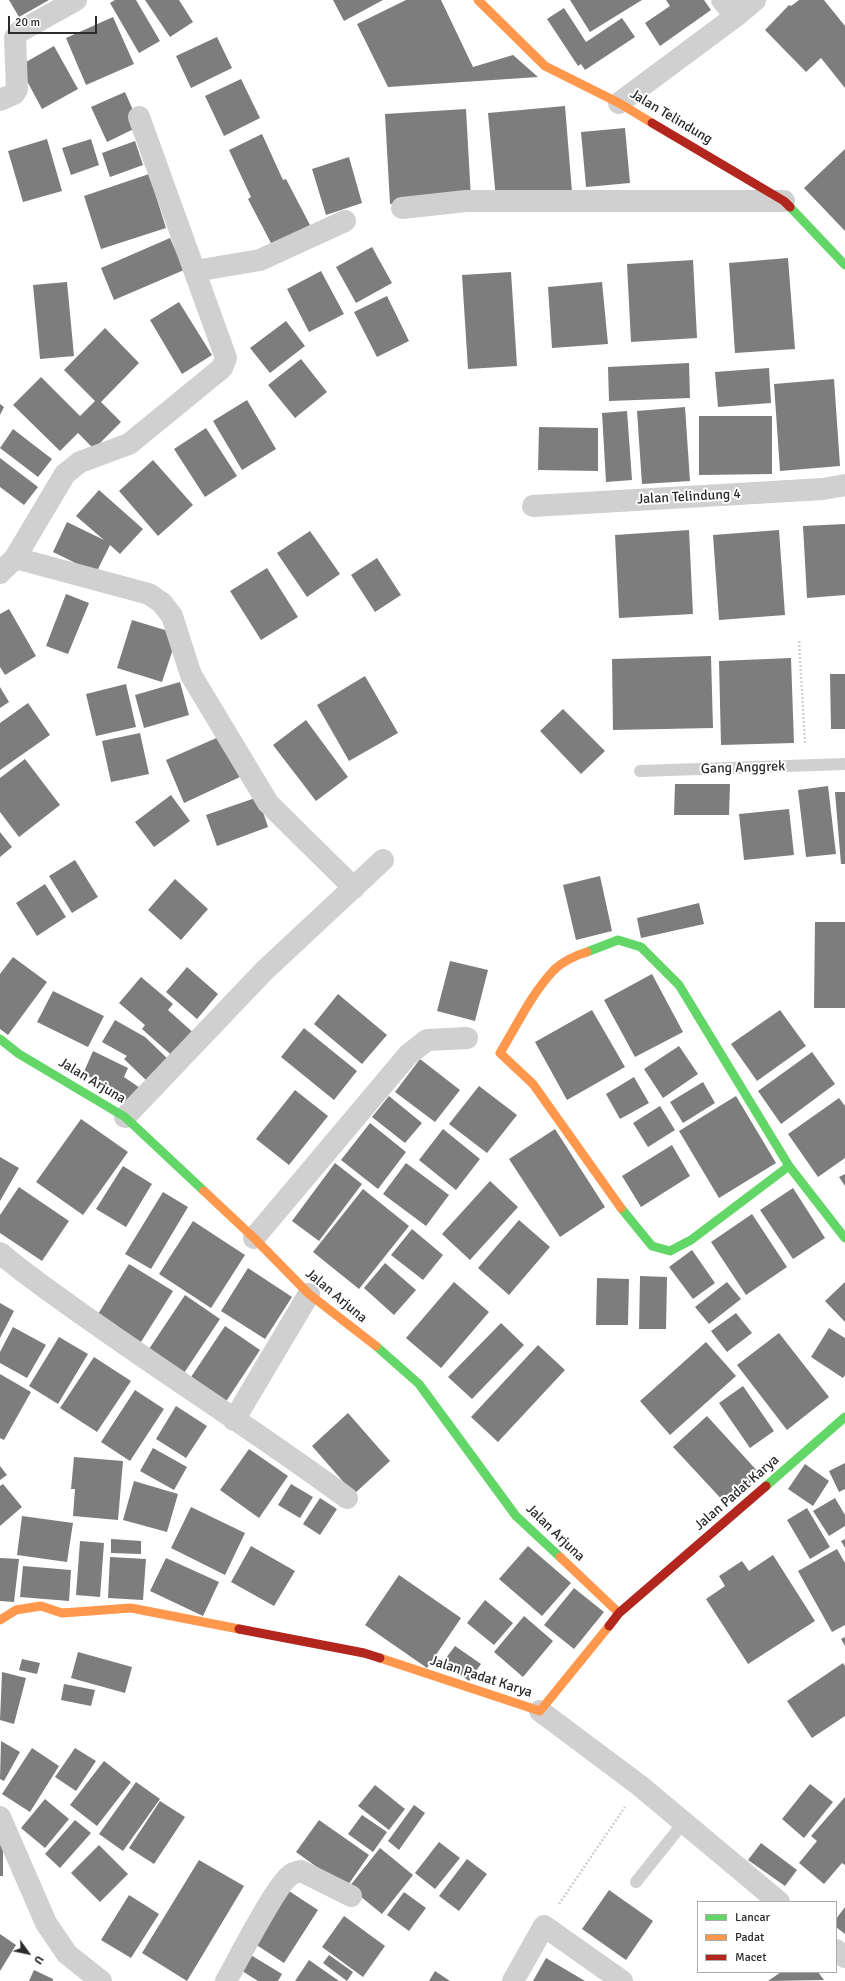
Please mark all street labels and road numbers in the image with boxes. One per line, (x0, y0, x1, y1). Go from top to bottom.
street label: Jalan Telindung (627, 86, 715, 148)
street label: Jalan Telindung 4 (637, 486, 741, 508)
street label: Gang Anggrek (701, 758, 785, 778)
street label: Jalan Arjuna (55, 1054, 129, 1108)
street label: Jalan Arjuna (302, 1265, 370, 1327)
street label: Jalan Padat Karya (691, 1452, 783, 1534)
street label: Jalan Arjuna (522, 1501, 588, 1565)
street label: Jalan Padat Karya (428, 1653, 534, 1701)

